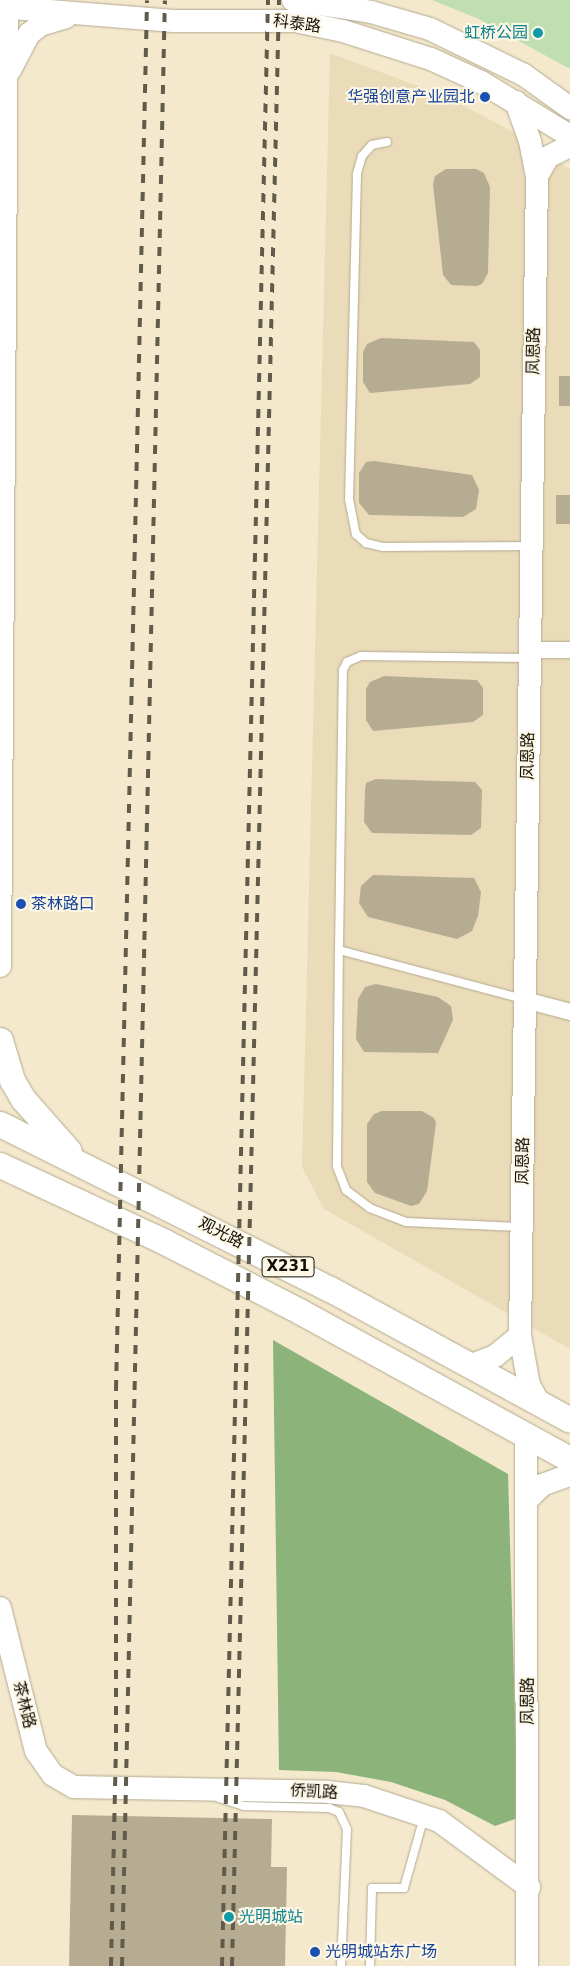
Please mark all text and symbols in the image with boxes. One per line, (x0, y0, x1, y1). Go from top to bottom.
street label: 科泰路 (272, 11, 322, 37)
place label: 虹桥公园 (464, 23, 528, 43)
marker: 虹桥公园 (532, 27, 544, 39)
place label: 华强创意产业园北 (347, 87, 475, 107)
marker: 华强创意产业园北 (479, 91, 491, 103)
street label: 凤恩路 (524, 327, 544, 375)
street label: 凤恩路 (518, 732, 538, 780)
place label: 茶林路口 (31, 894, 95, 914)
marker: 茶林路口 (15, 898, 27, 910)
street label: 凤恩路 (513, 1137, 533, 1185)
street label: 观光路 (195, 1214, 247, 1252)
road number: X231 (260, 1254, 316, 1280)
street label: 凤恩路 (518, 1677, 538, 1725)
street label: 茶林路 (9, 1679, 39, 1731)
street label: 侨凯路 (290, 1781, 338, 1803)
place label: 光明城站 (239, 1907, 303, 1927)
marker: 光明城站 (223, 1911, 235, 1923)
place label: 光明城站东广场 (325, 1942, 437, 1962)
marker: 光明城站东广场 (309, 1946, 321, 1958)

